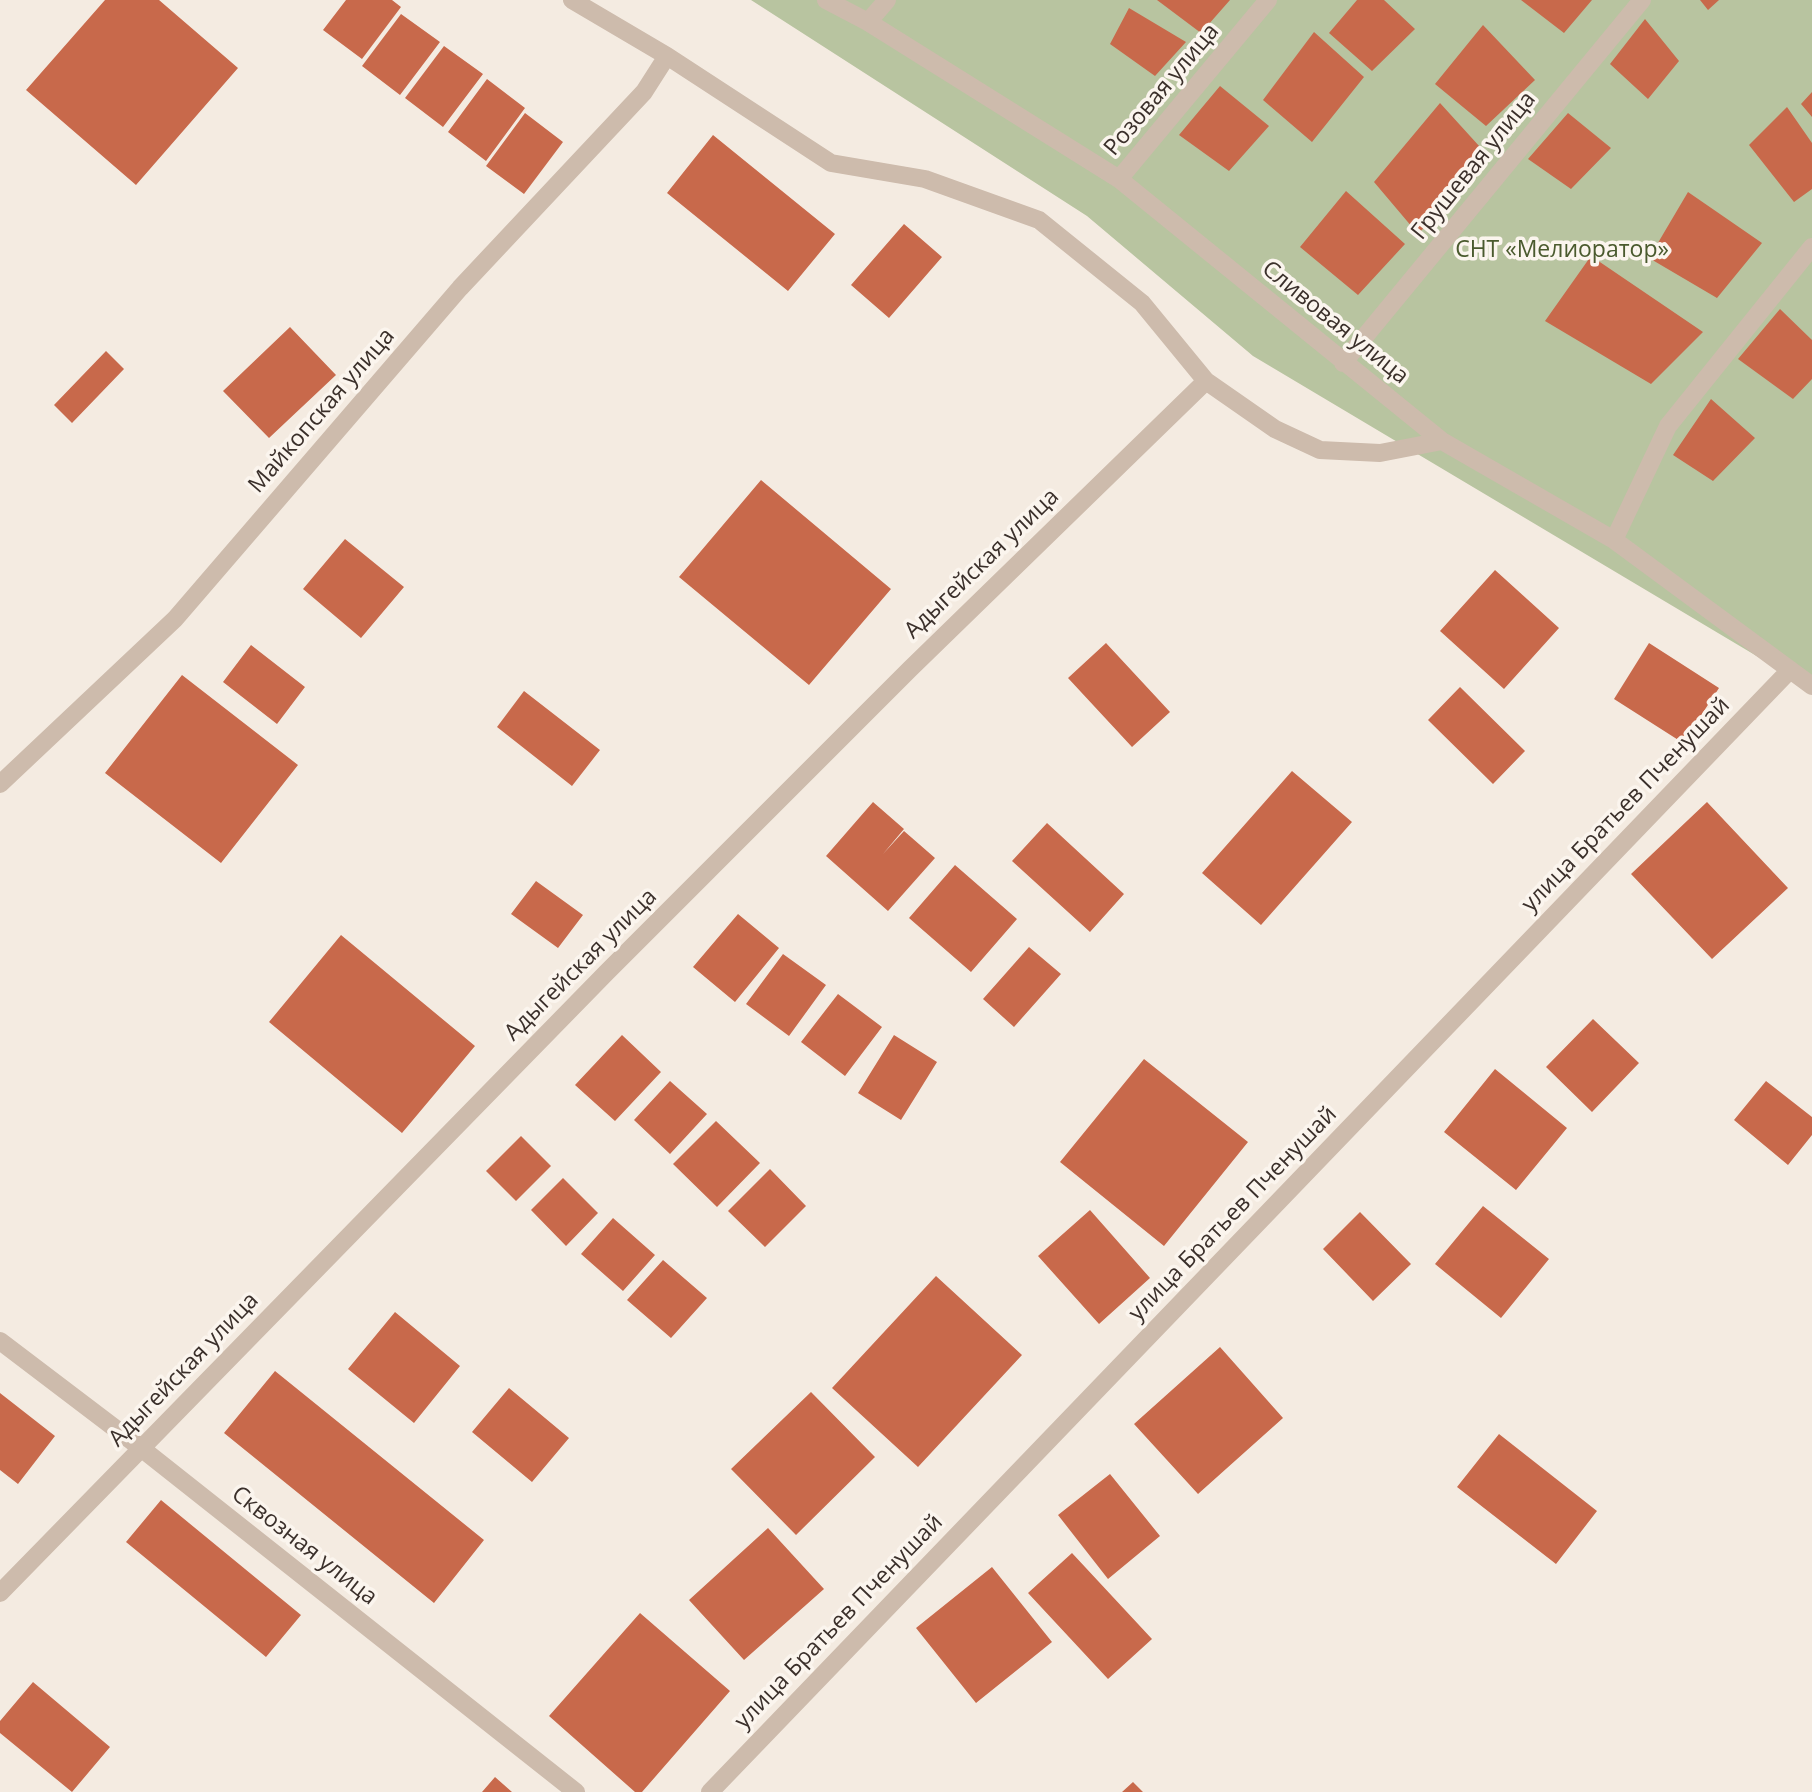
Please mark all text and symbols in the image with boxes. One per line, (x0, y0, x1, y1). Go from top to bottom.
street label: Розовая улица (1099, 18, 1225, 162)
street label: Грушевая улица (1406, 87, 1542, 245)
park label: СНТ «Мелиоратор» (1455, 236, 1669, 264)
street label: Сливовая улица (1256, 255, 1414, 391)
street label: Майкопская улица (243, 323, 401, 499)
street label: Адыгейская улица (899, 483, 1065, 645)
street label: улица Братьев Пченушай (1516, 692, 1736, 918)
street label: Адыгейская улица (499, 883, 663, 1047)
street label: улица Братьев Пченушай (1123, 1101, 1343, 1327)
street label: Адыгейская улица (103, 1287, 265, 1453)
street label: Сквозная улица (226, 1481, 382, 1611)
street label: улица Братьев Пченушай (729, 1509, 949, 1735)

